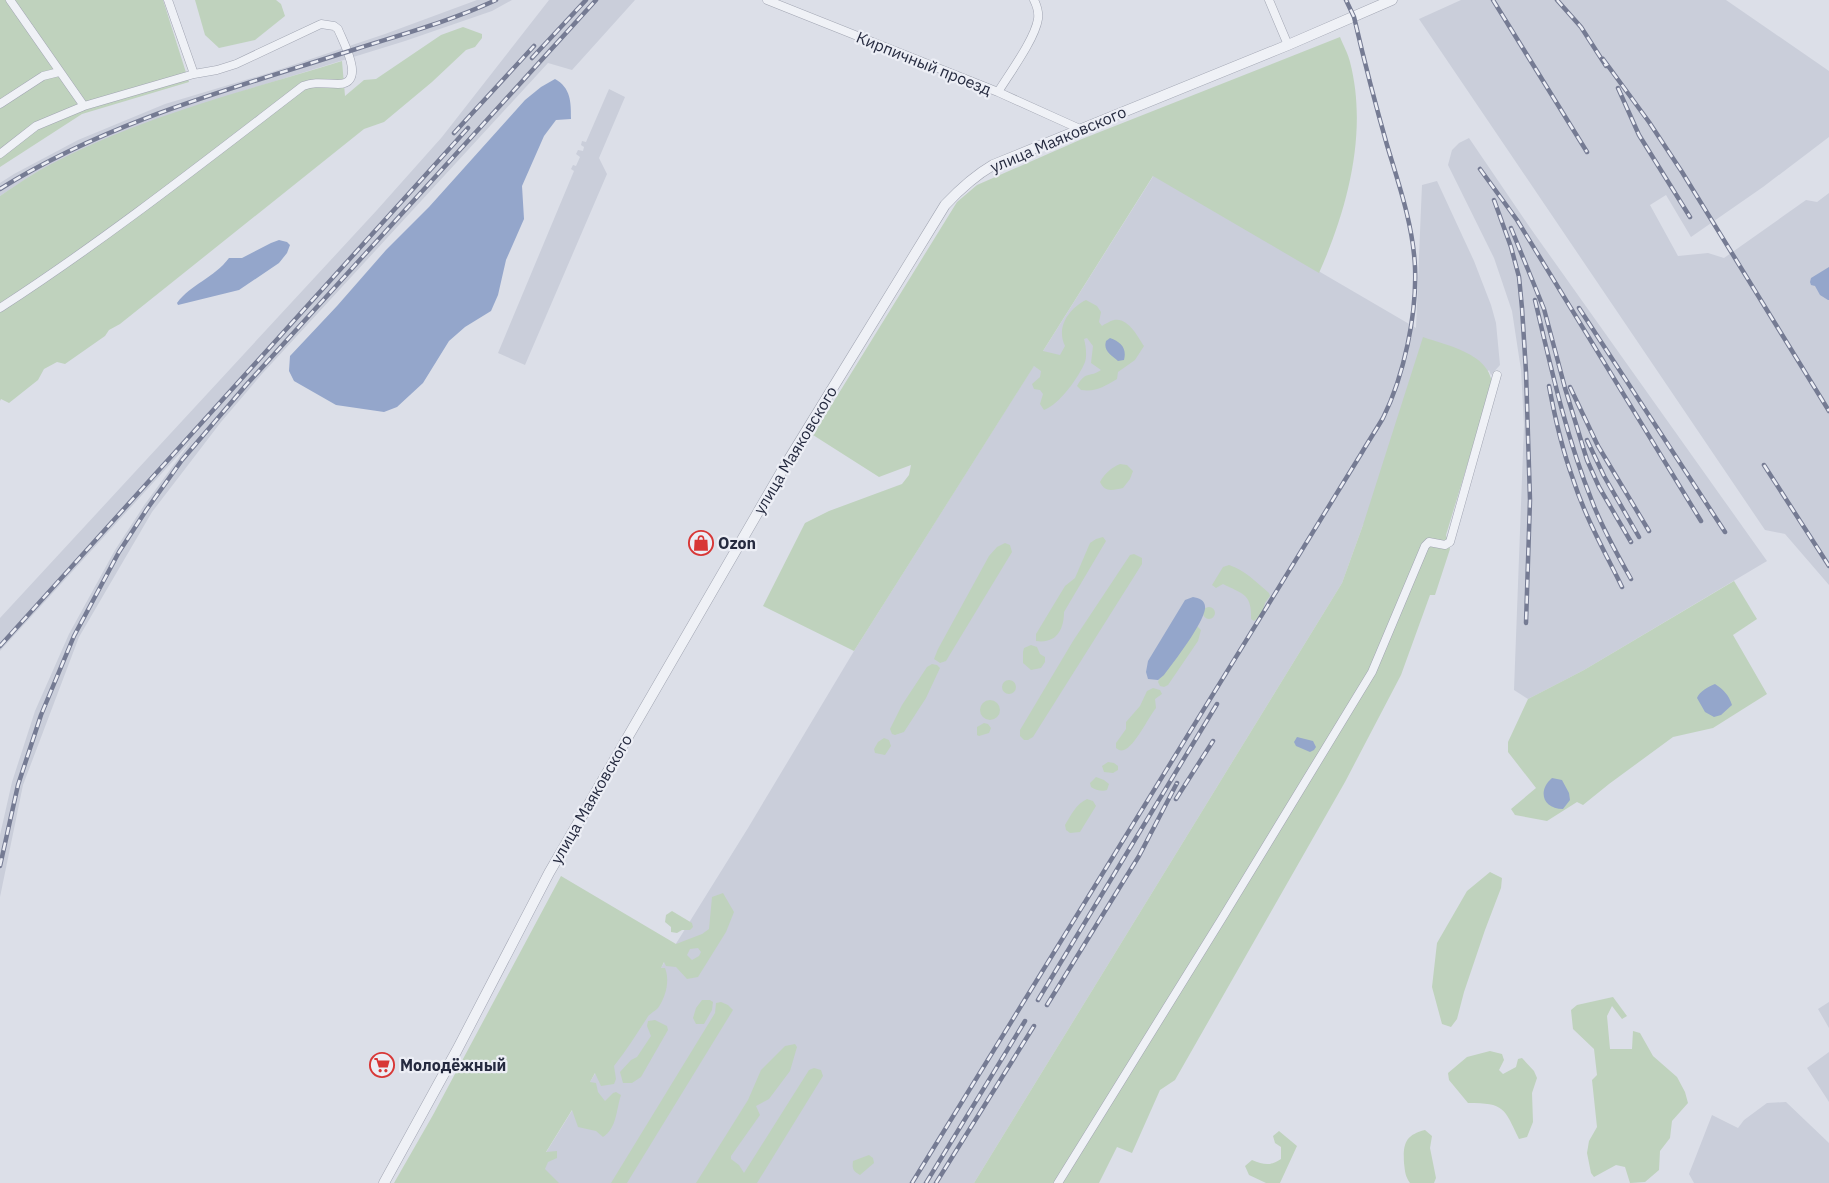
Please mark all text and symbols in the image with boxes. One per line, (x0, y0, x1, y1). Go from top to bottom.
street label: Кирпичный проезд (853, 27, 995, 99)
street label: улица Маяковского (987, 101, 1129, 177)
street label: улица Маяковского (749, 382, 841, 518)
shop icon: Ozon (688, 530, 714, 556)
place label: Ozon (718, 533, 756, 553)
street label: улица Маяковского (546, 731, 636, 867)
supermarket icon: Молодёжный (369, 1052, 395, 1078)
place label: Молодёжный (400, 1055, 506, 1075)

